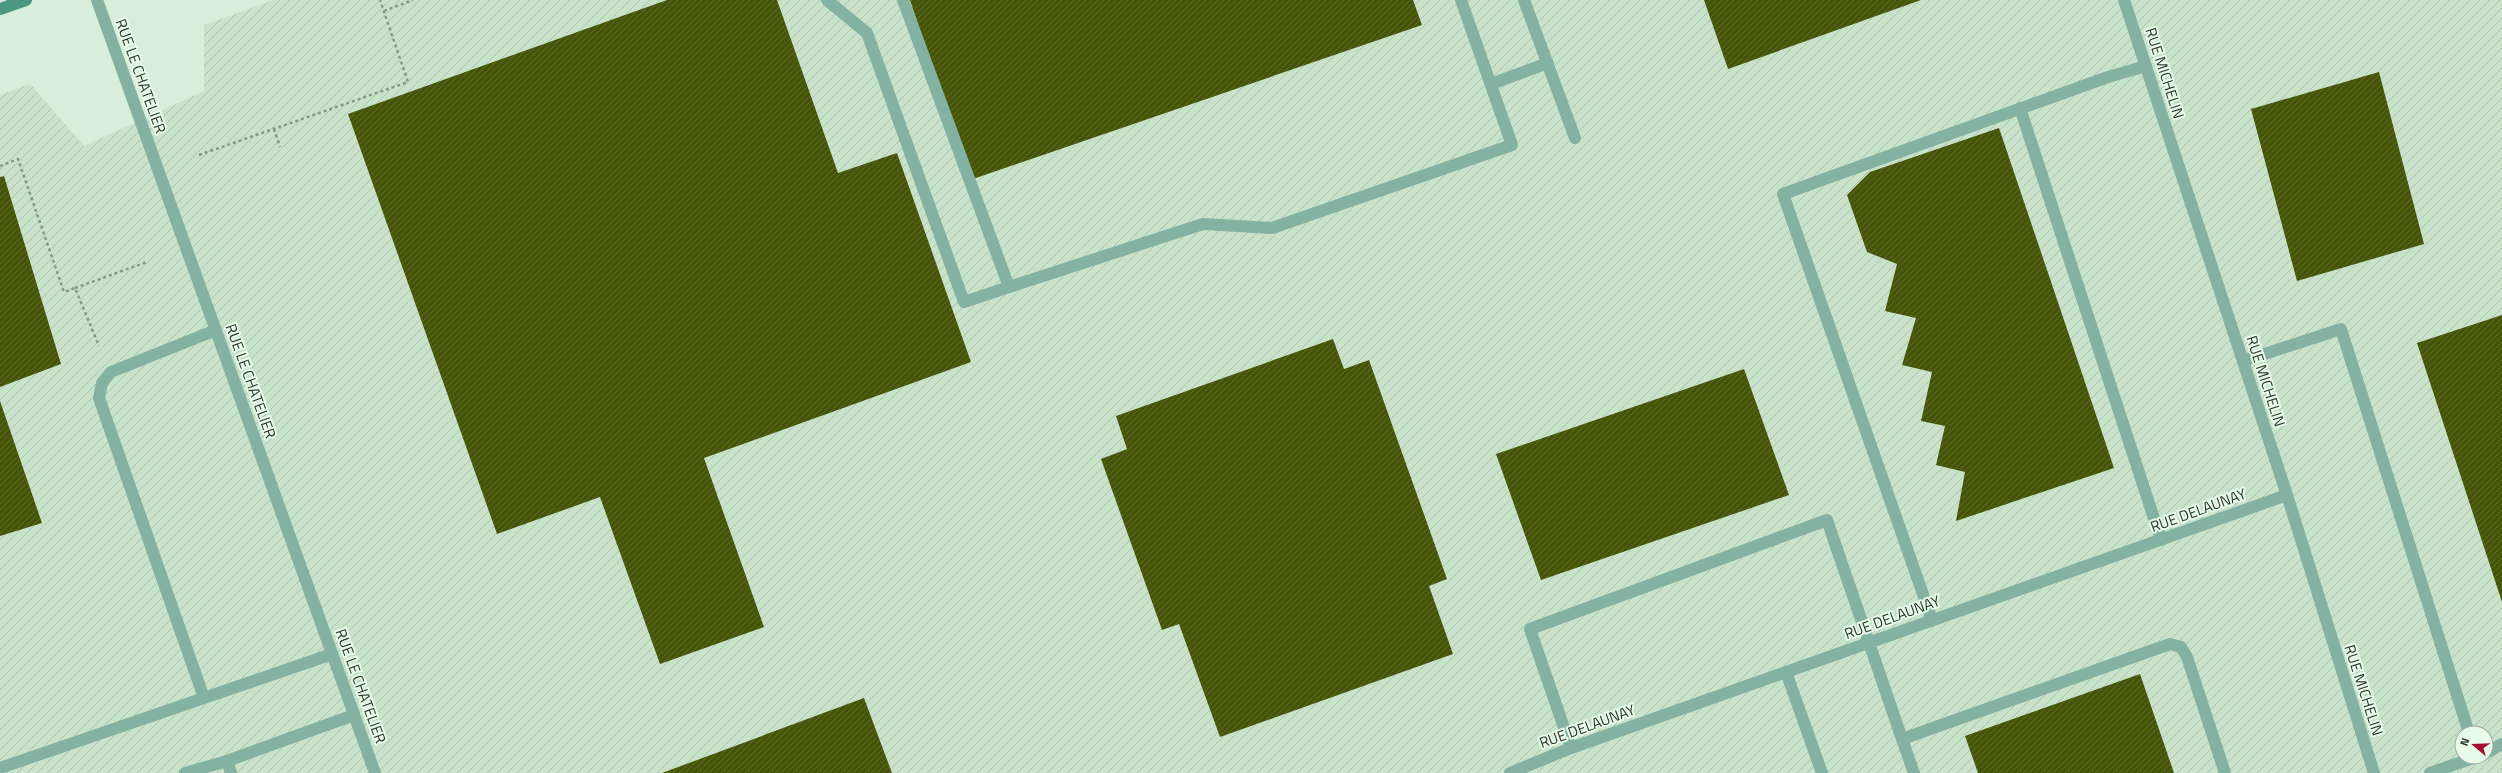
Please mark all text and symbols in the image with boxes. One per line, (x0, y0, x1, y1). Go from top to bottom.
street label: RUE LE CHATELIER (110, 15, 172, 137)
street label: RUE MICHELIN (2139, 25, 2191, 121)
street label: RUE LE CHATELIER (220, 320, 282, 442)
street label: RUE MICHELIN (2240, 333, 2292, 429)
street label: RUE DELAUNAY (2147, 482, 2249, 538)
street label: RUE DELAUNAY (1841, 589, 1943, 645)
street label: RUE LE CHATELIER (330, 625, 392, 747)
street label: RUE MICHELIN (2338, 642, 2390, 738)
street label: RUE DELAUNAY (1536, 698, 1638, 754)
north arrow (2454, 725, 2494, 765)
text: N (2456, 736, 2473, 748)

